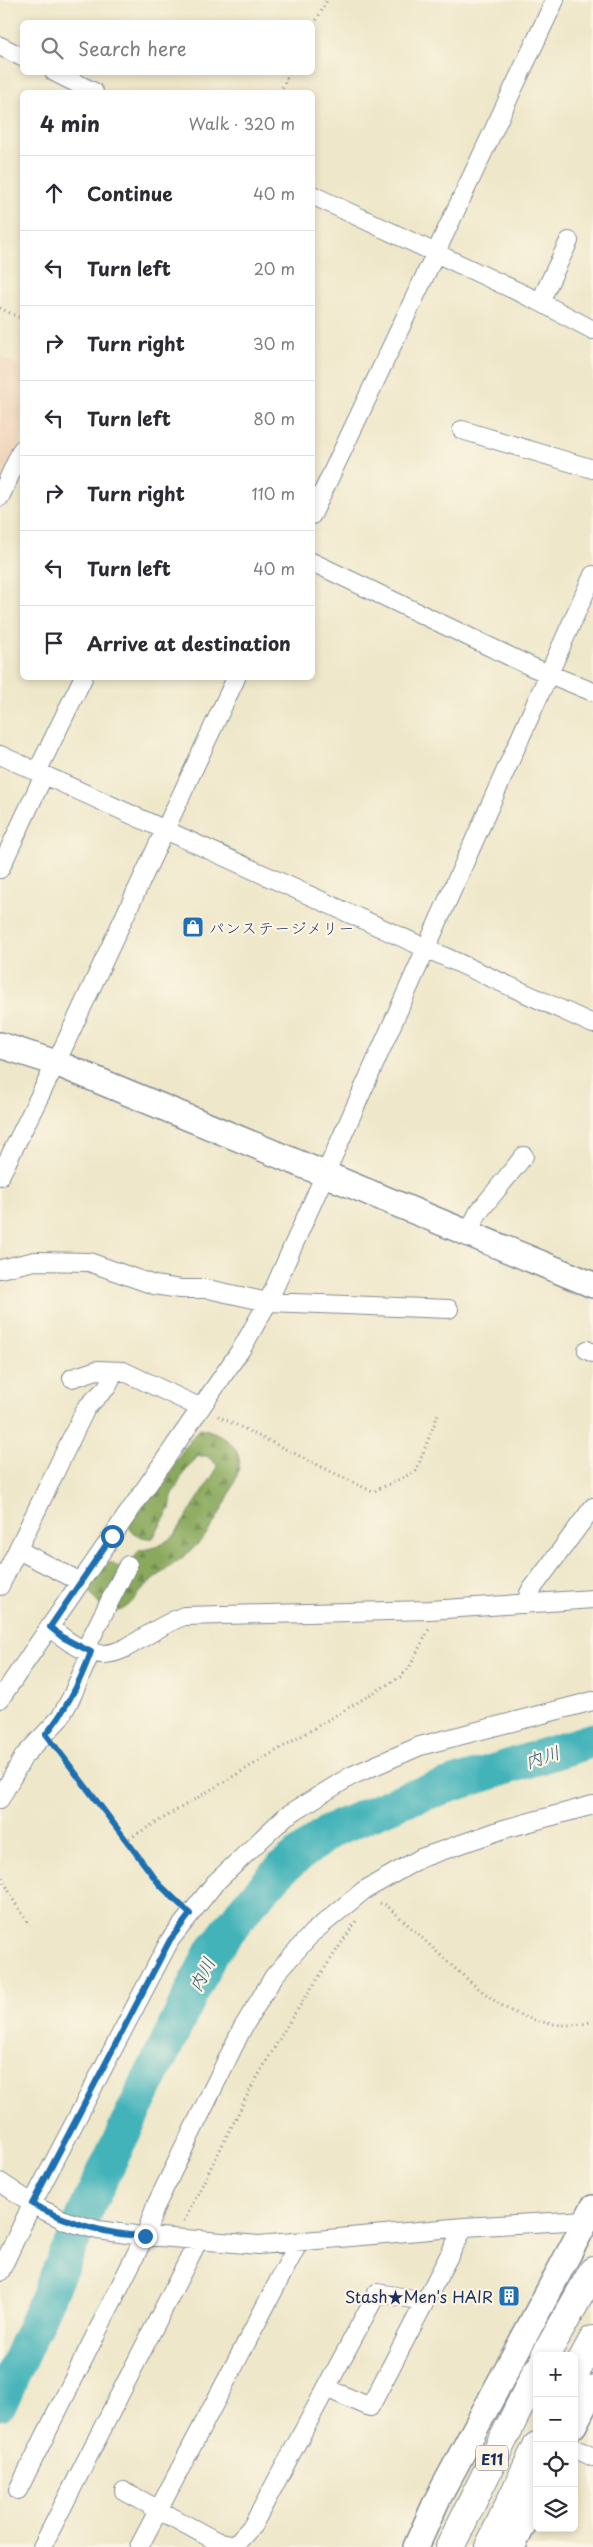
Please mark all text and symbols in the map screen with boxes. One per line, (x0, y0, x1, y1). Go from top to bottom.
search box (20, 20, 315, 75)
icon: search (38, 34, 66, 62)
text: Search here (78, 34, 187, 62)
text: 4 min (40, 107, 100, 139)
text: Walk · 320 m (189, 111, 295, 135)
icon: ahead (40, 179, 68, 207)
text: Continue (87, 179, 173, 207)
text: 40 m (253, 181, 295, 205)
icon: left (40, 254, 68, 282)
text: Turn left (87, 254, 171, 282)
text: 20 m (254, 256, 295, 280)
icon: right (40, 329, 68, 357)
text: Turn right (87, 329, 185, 357)
text: 30 m (253, 331, 295, 355)
icon: left (40, 404, 68, 432)
text: Turn left (87, 404, 171, 432)
text: 80 m (253, 406, 295, 430)
icon: right (40, 479, 68, 507)
text: Turn right (87, 479, 185, 507)
text: 110 m (252, 481, 295, 505)
icon: left (40, 554, 68, 582)
text: Turn left (87, 554, 171, 582)
text: 40 m (253, 556, 295, 580)
icon: arrive (40, 629, 68, 657)
text: Arrive at destination (87, 629, 291, 657)
shop icon: パンステージメリー (181, 915, 205, 939)
place label: パンステージメリー (209, 915, 354, 939)
route start (101, 1525, 124, 1548)
water label: 内川 (521, 1738, 563, 1774)
water label: 内川 (181, 1952, 221, 1996)
route end (134, 2225, 157, 2248)
place label: Stash★Men's HAIR (345, 2284, 493, 2308)
building icon: Stash★Men's HAIR (497, 2284, 521, 2308)
map controls (533, 2352, 578, 2532)
button: + (533, 2352, 578, 2397)
button: − (533, 2397, 578, 2442)
button: locate (533, 2442, 578, 2487)
road number: E11 (476, 2446, 508, 2470)
button: layers (533, 2487, 578, 2532)

